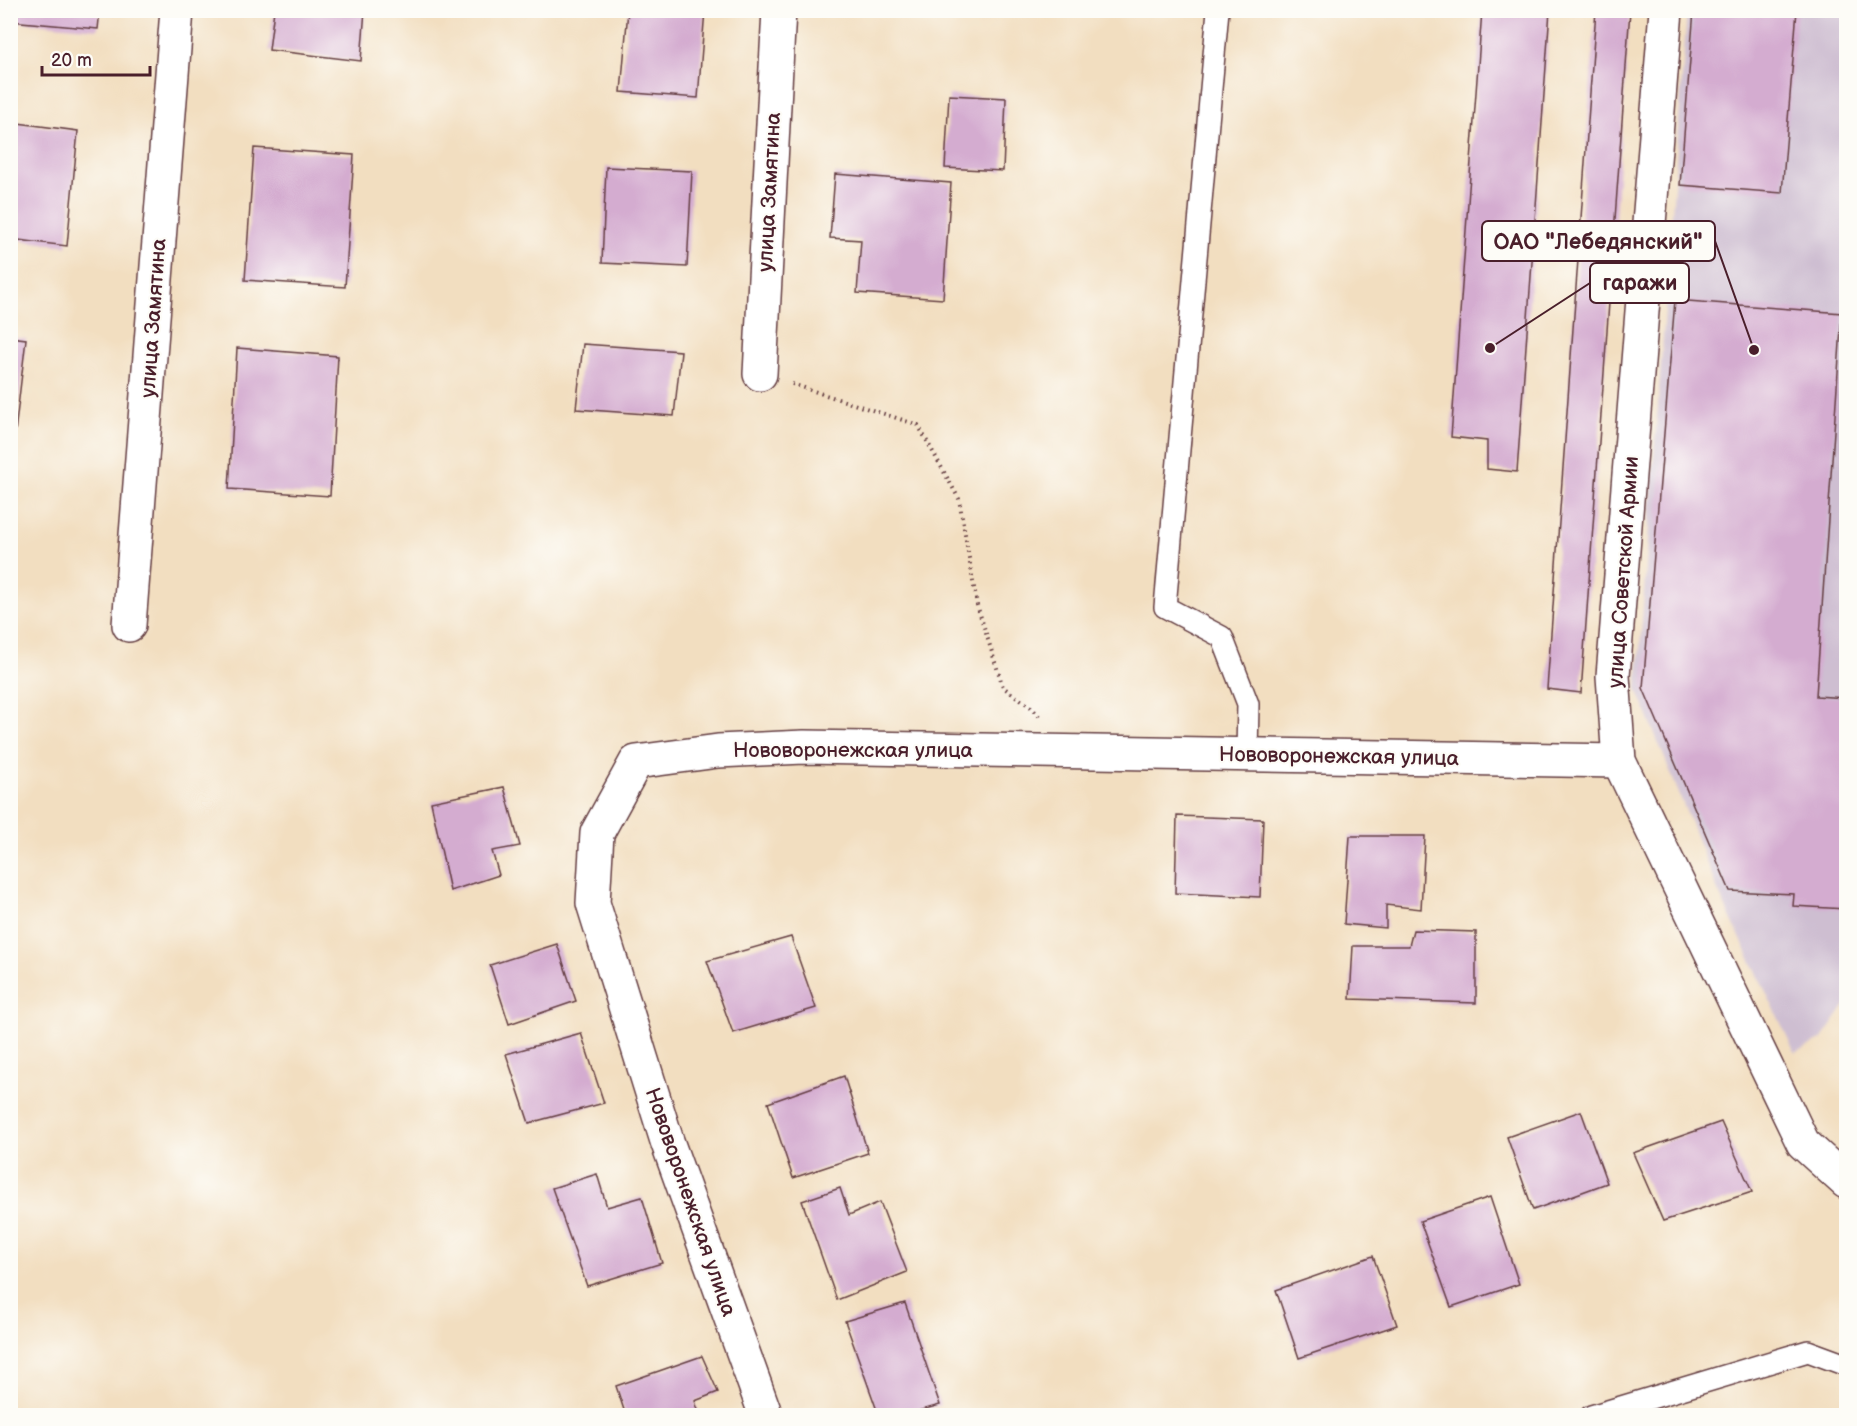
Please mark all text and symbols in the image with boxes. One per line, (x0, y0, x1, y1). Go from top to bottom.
scale bar (42, 39, 150, 77)
text: 20 m (51, 50, 92, 71)
street label: улица Замятина (753, 111, 786, 272)
callout: ОАО "Лебедянский" (1482, 221, 1715, 261)
text: ОАО "Лебедянский" (1493, 229, 1703, 256)
street label: улица Замятина (135, 237, 172, 399)
callout: гаражи (1590, 263, 1689, 303)
text: гаражи (1603, 270, 1677, 297)
street label: улица Советской Армии (1603, 455, 1644, 689)
street label: Нововоронежская улица (733, 738, 974, 763)
street label: Нововоронежская улица (1219, 742, 1460, 771)
street label: Нововоронежская улица (640, 1085, 742, 1320)

